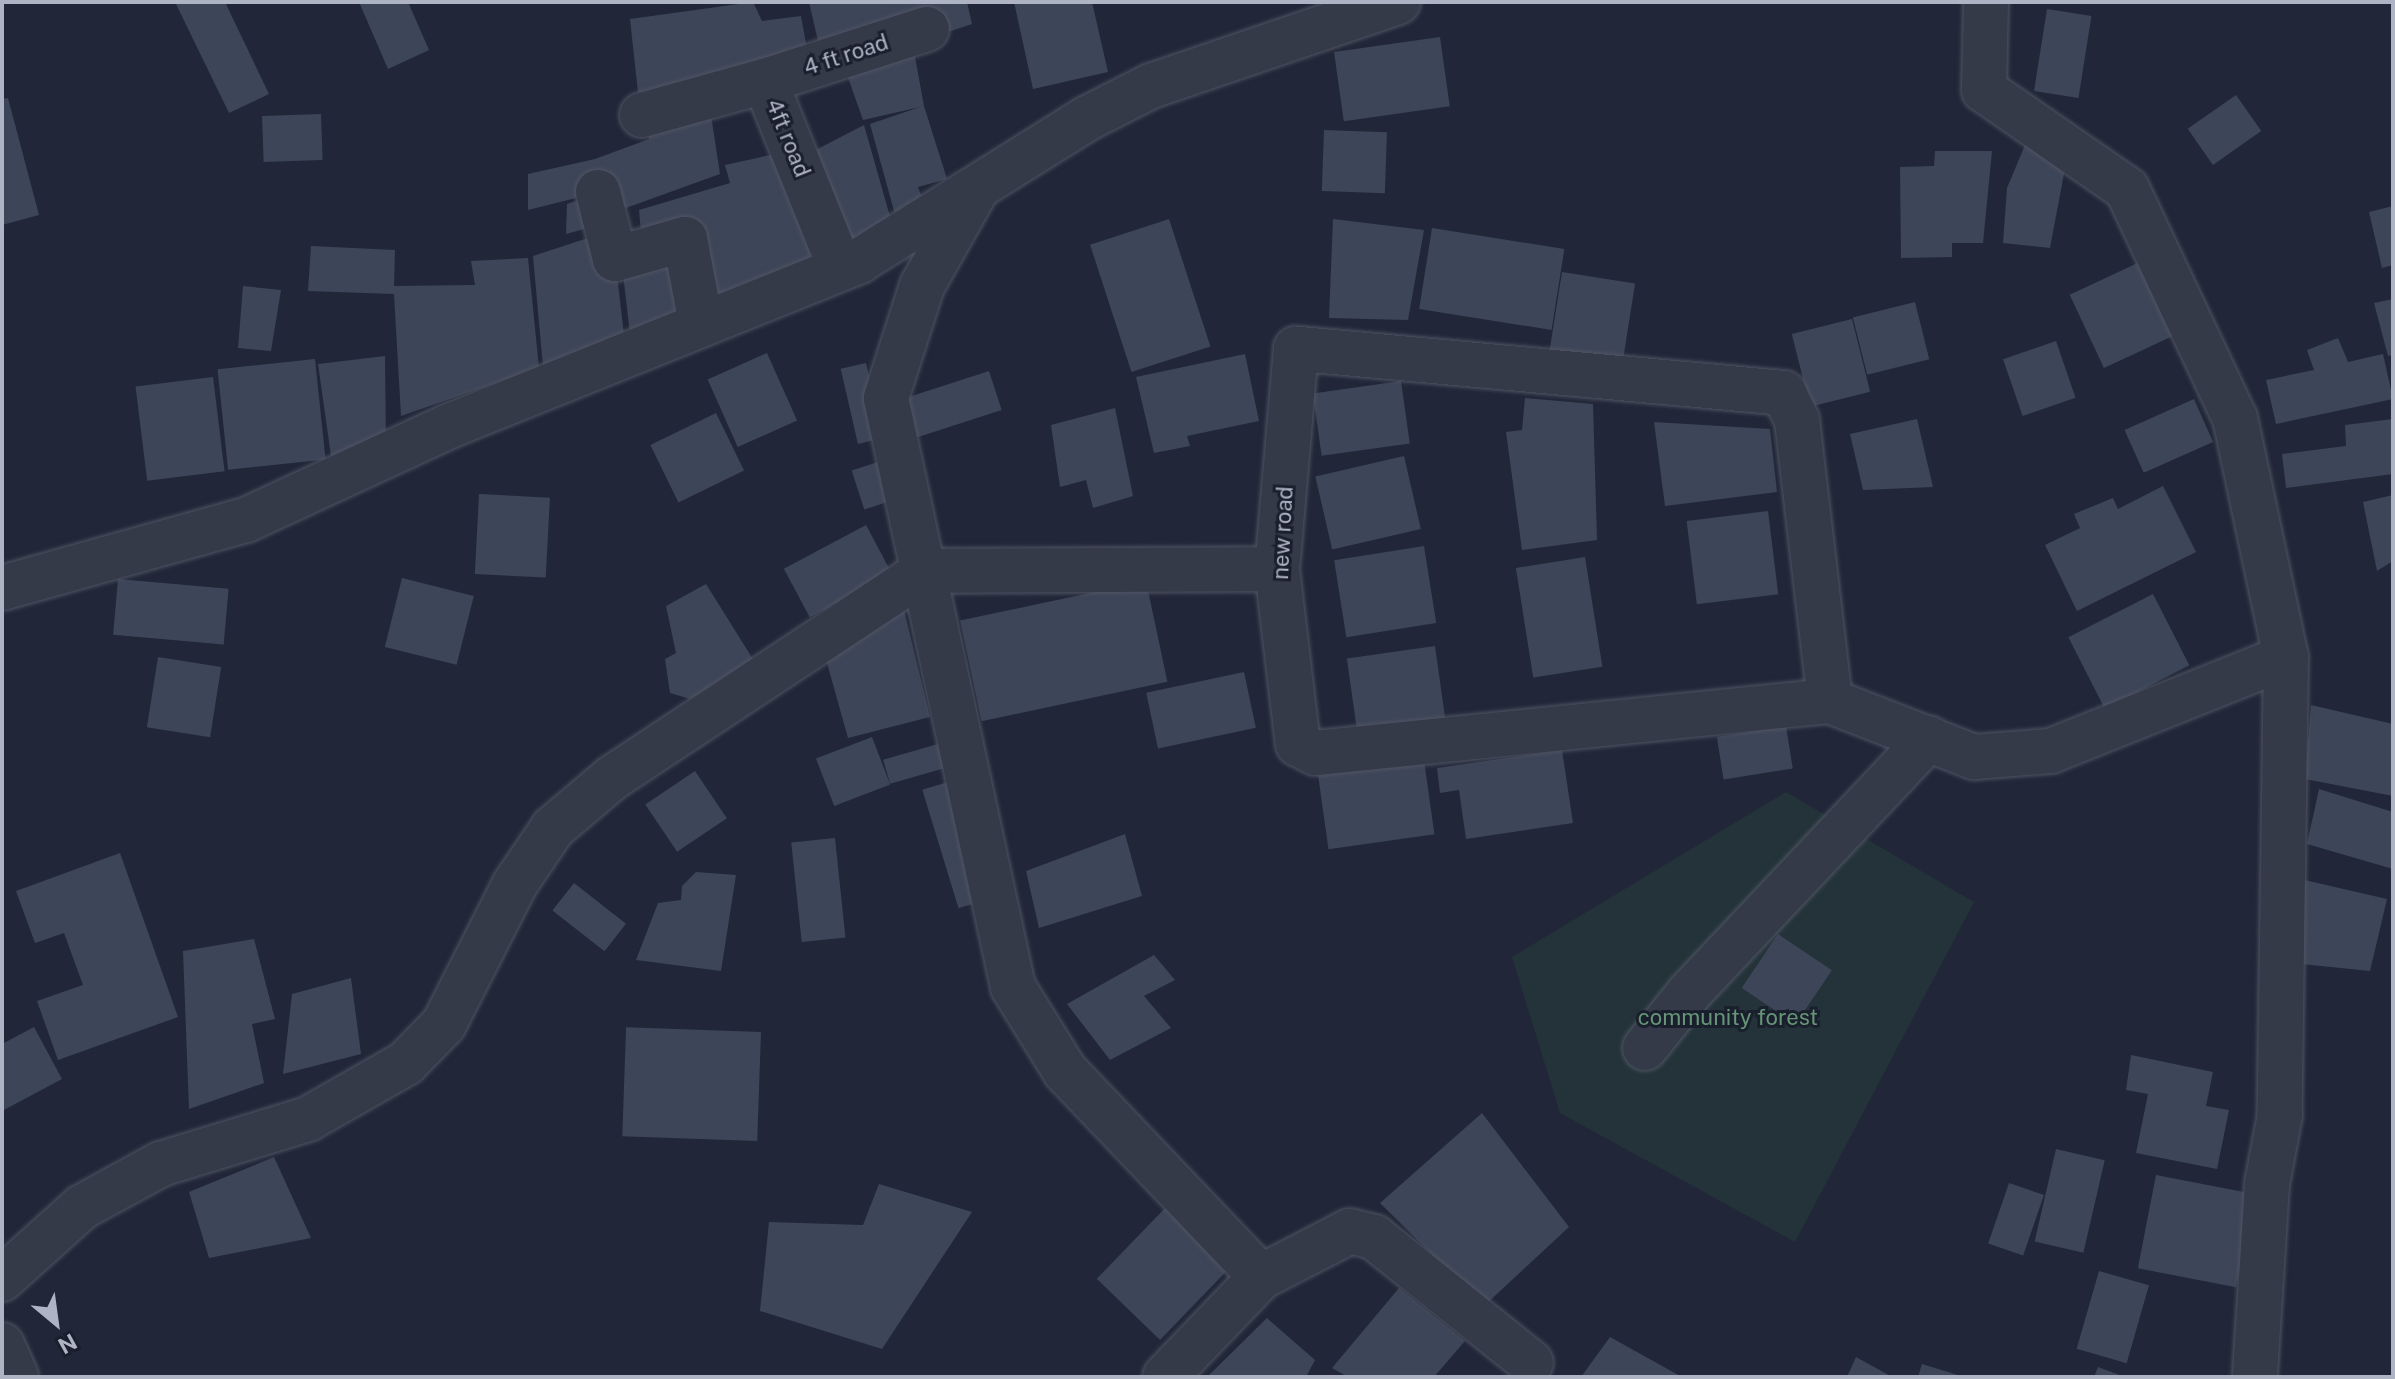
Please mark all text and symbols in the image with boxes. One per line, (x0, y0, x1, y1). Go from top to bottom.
street label: 4 ft road (800, 29, 892, 81)
street label: 4ft road (760, 95, 816, 181)
street label: new road (1267, 486, 1299, 580)
park label: community forest (1638, 1005, 1818, 1031)
north arrow (16, 1283, 96, 1363)
text: N (54, 1328, 81, 1360)

